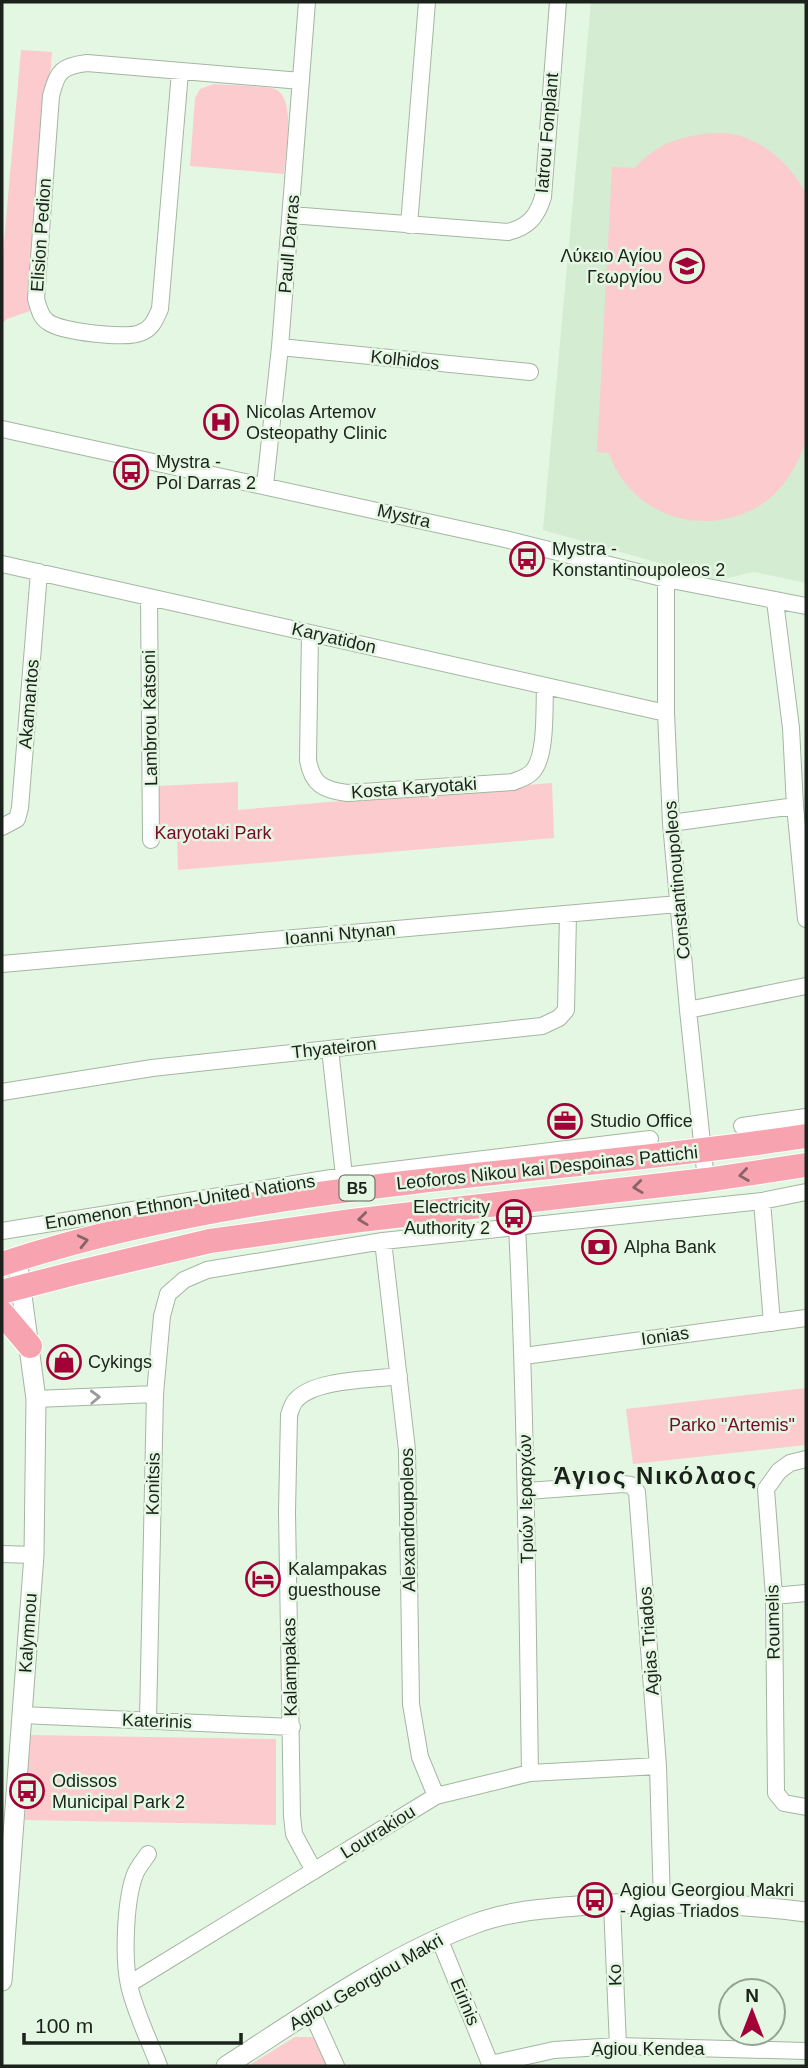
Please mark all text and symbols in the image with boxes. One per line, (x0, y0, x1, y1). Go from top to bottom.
street label: Iatrou Fonplant (532, 72, 562, 194)
street label: Elision Pedion (27, 177, 55, 293)
street label: Paull Darras (275, 194, 303, 294)
place label: Λύκειο Αγίου Γεωργίου (561, 246, 662, 287)
school or university icon: Λύκειο Αγίου Γεωργίου (668, 247, 706, 285)
street label: Kolhidos (370, 346, 440, 374)
place label: Nicolas Artemov Osteopathy Clinic (246, 402, 387, 443)
hospital icon: Nicolas Artemov Osteopathy Clinic (202, 403, 240, 441)
place label: Mystra - Pol Darras 2 (156, 452, 256, 493)
bus stop icon: Mystra - Pol Darras 2 (112, 453, 150, 491)
street label: Mystra (375, 500, 434, 532)
place label: Mystra - Konstantinoupoleos 2 (552, 539, 725, 580)
bus stop icon: Mystra - Konstantinoupoleos 2 (508, 540, 546, 578)
street label: Karyatidon (290, 619, 378, 657)
street label: Lambrou Katsoni (139, 650, 161, 786)
street label: Akamantos (15, 658, 43, 750)
street label: Kosta Karyotaki (350, 774, 478, 802)
street label: Constantinoupoleos (660, 800, 694, 960)
park label: Karyotaki Park (154, 823, 273, 843)
street label: Ioanni Ntynan (284, 919, 396, 949)
street label: Thyateiron (291, 1034, 377, 1062)
office icon: Studio Office (546, 1102, 584, 1140)
place label: Studio Office (590, 1111, 693, 1131)
street label: Leoforos Nikou kai Despoinas Pattichi (395, 1142, 699, 1194)
one-way arrow (738, 1167, 750, 1182)
street label: Enomenon Ethnon-United Nations (44, 1171, 316, 1233)
road number: B5 (340, 1176, 374, 1200)
one-way arrow (632, 1180, 644, 1195)
place label: Electricity Authority 2 (404, 1197, 490, 1238)
bus stop icon: Electricity Authority 2 (495, 1198, 533, 1236)
one-way arrow (358, 1212, 369, 1227)
bank icon: Alpha Bank (580, 1228, 618, 1266)
one-way arrow (77, 1235, 89, 1249)
place label: Alpha Bank (624, 1237, 717, 1257)
street label: Ionias (640, 1323, 690, 1349)
shop icon: Cykings (45, 1343, 83, 1381)
place label: Cykings (88, 1352, 152, 1372)
one-way arrow (90, 1389, 101, 1404)
park label: Parko "Artemis" (669, 1415, 795, 1435)
street label: Τριών Ιεραρχών (515, 1434, 537, 1564)
street label: Alexandroupoleos (397, 1448, 419, 1592)
street label: Konitsis (142, 1452, 164, 1516)
district label: Άγιος Νικόλαος (554, 1462, 758, 1489)
place label: Kalampakas guesthouse (288, 1559, 387, 1600)
hotel icon: Kalampakas guesthouse (244, 1560, 282, 1598)
street label: Roumelis (762, 1584, 784, 1660)
street label: Agias Triados (635, 1586, 663, 1696)
street label: Kalymnou (15, 1592, 41, 1674)
street label: Kalampakas (279, 1617, 301, 1717)
street label: Katerinis (122, 1710, 192, 1732)
place label: Odissos Municipal Park 2 (52, 1771, 185, 1812)
bus stop icon: Odissos Municipal Park 2 (8, 1772, 46, 1810)
street label: Loutrakiou (337, 1801, 419, 1863)
place label: Agiou Georgiou Makri - Agias Triados (620, 1880, 794, 1921)
bus stop icon: Agiou Georgiou Makri - Agias Triados (576, 1881, 614, 1919)
street label: Agiou Georgiou Makri (286, 1930, 446, 2034)
street label: Ko (605, 1964, 625, 1986)
street label: Eirinis (446, 1976, 484, 2028)
north arrow (717, 1977, 787, 2047)
text: N (745, 1985, 759, 2006)
scale bar (24, 2002, 242, 2046)
text: 100 m (35, 2014, 93, 2037)
street label: Agiou Kendea (591, 2039, 706, 2059)

